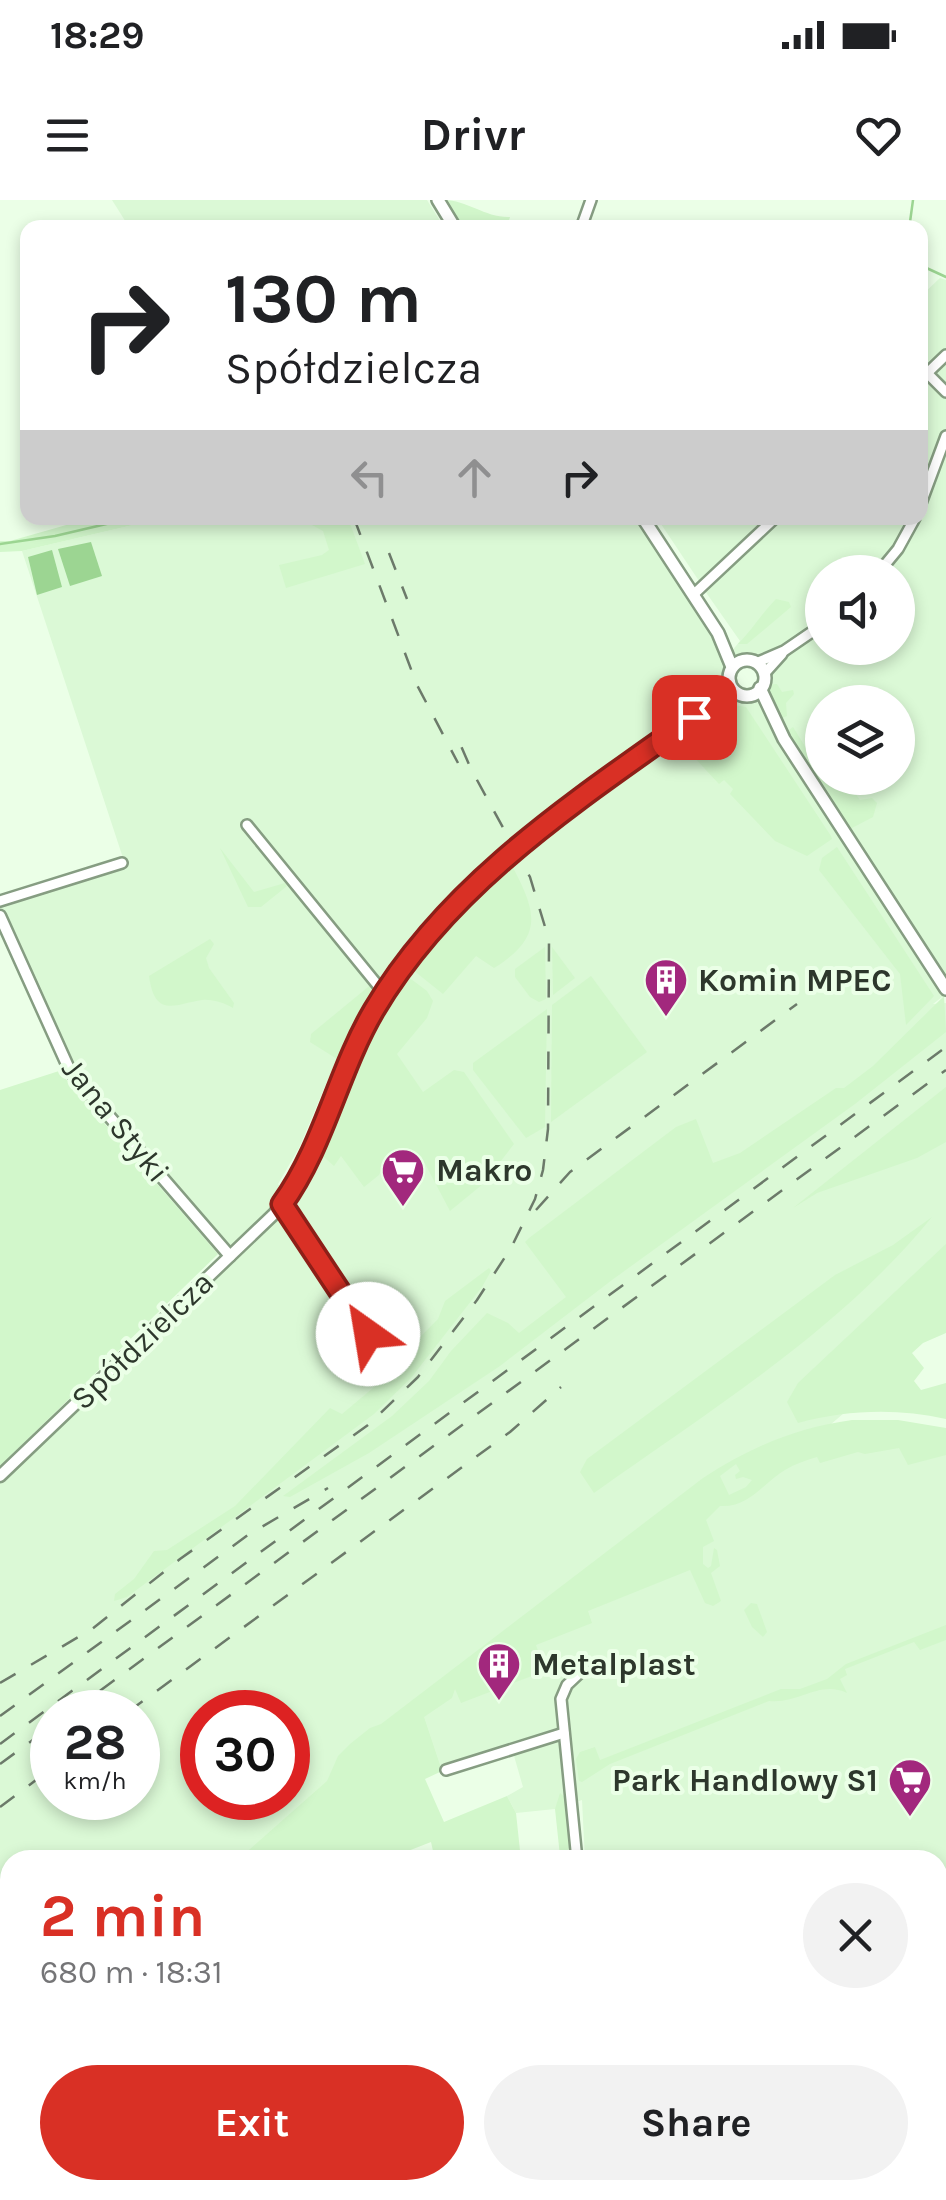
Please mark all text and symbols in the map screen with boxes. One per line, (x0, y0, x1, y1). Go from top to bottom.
text: 18:29 (50, 13, 145, 58)
icon: menu (40, 108, 95, 163)
icon: heart (851, 108, 906, 163)
text: Drivr (421, 109, 525, 161)
text: 130 m (225, 258, 422, 340)
icon: right (60, 260, 190, 390)
text: Spółdzielcza (225, 342, 482, 394)
icon: left (342, 450, 397, 505)
icon: ahead (447, 450, 502, 505)
icon: right (552, 450, 607, 505)
map controls (805, 555, 915, 795)
button: sound (805, 555, 915, 665)
pin (652, 675, 737, 760)
button: layers (805, 685, 915, 795)
icon: arrive (667, 690, 722, 745)
building icon: Komin MPEC (643, 957, 689, 1018)
place label: Komin MPEC (698, 962, 892, 999)
street label: Jana Styki (54, 1051, 177, 1190)
supermarket icon: Makro (380, 1147, 426, 1208)
place label: Makro (436, 1152, 532, 1189)
street label: Spółdzielcza (64, 1264, 221, 1417)
position arrow (316, 1282, 420, 1386)
building icon: Metalplast (476, 1641, 522, 1702)
place label: Metalplast (532, 1646, 696, 1683)
speed limit sign: 30 (180, 1690, 310, 1820)
text: 28 (64, 1713, 126, 1772)
supermarket icon: Park Handlowy S1 (887, 1757, 933, 1818)
place label: Park Handlowy S1 (612, 1762, 878, 1799)
text: km/h (63, 1766, 127, 1795)
text: 2 min (40, 1881, 205, 1951)
button: close (803, 1883, 908, 1988)
text: 680 m · 18:31 (40, 1954, 223, 1991)
button: Exit (40, 2065, 464, 2180)
button: Share (484, 2065, 908, 2180)

